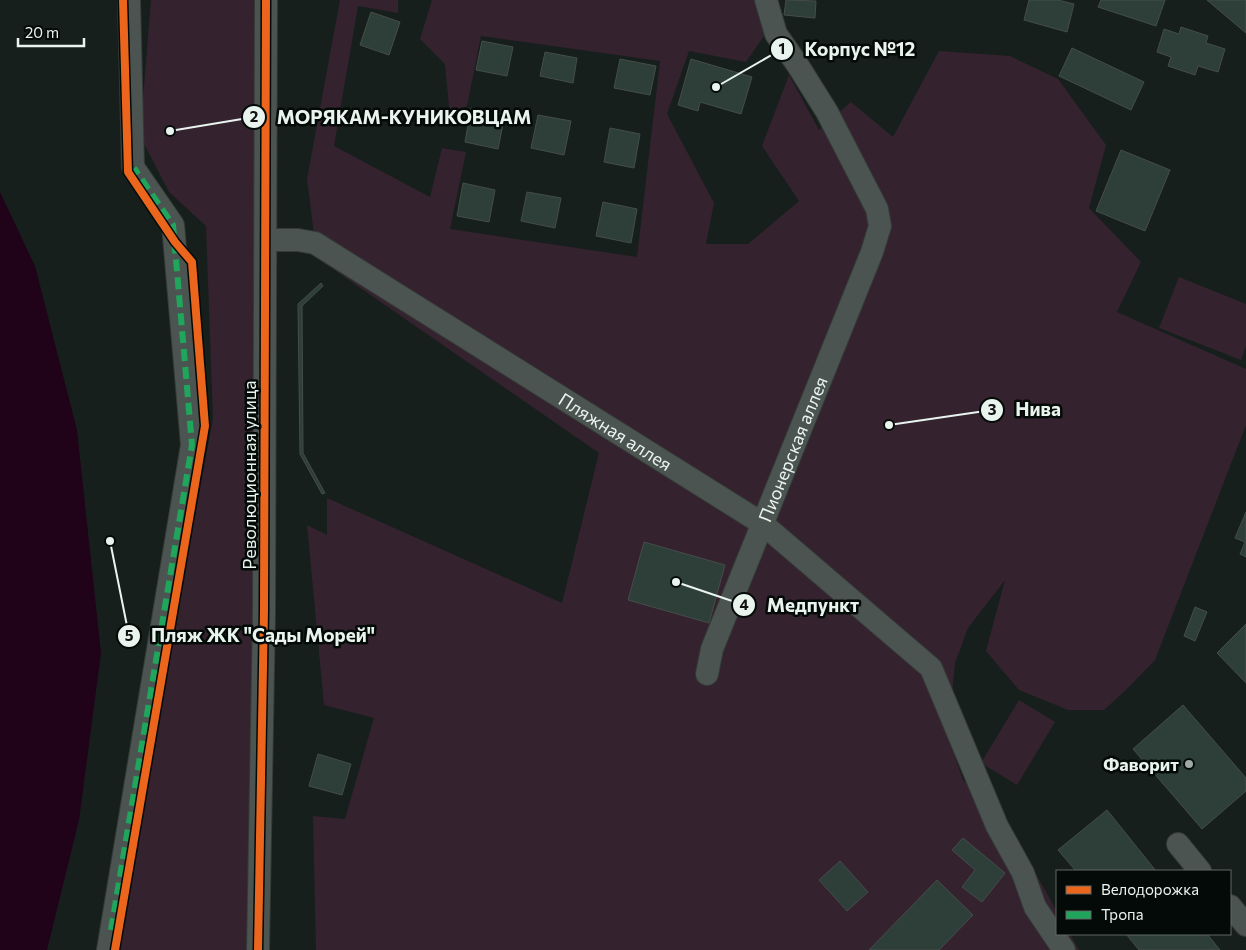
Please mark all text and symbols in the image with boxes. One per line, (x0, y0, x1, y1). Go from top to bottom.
scale bar (18, 15, 84, 47)
text: 20 m (25, 23, 59, 41)
callout: Корпус №12 (769, 32, 925, 66)
text: Корпус №12 (805, 37, 915, 60)
text: 1 (779, 39, 785, 57)
callout: МОРЯКАМ-КУНИКОВЦАМ (242, 100, 541, 134)
text: МОРЯКАМ-КУНИКОВЦАМ (277, 105, 531, 128)
text: 2 (250, 107, 258, 125)
street label: Пионерская аллея (753, 373, 832, 525)
street label: Революционная улица (238, 380, 260, 570)
street label: Пляжная аллея (555, 388, 676, 475)
callout: Нива (980, 393, 1070, 427)
text: Нива (1015, 397, 1061, 420)
text: 3 (988, 400, 997, 418)
callout: Медпункт (732, 588, 869, 622)
text: Медпункт (767, 593, 859, 616)
text: 4 (739, 595, 749, 613)
callout: Пляж ЖК "Сады Морей" (116, 619, 386, 653)
text: Пляж ЖК "Сады Морей" (151, 623, 375, 646)
text: 5 (125, 626, 134, 644)
place label: Фаворит (1103, 753, 1179, 775)
marker: Фаворит (1183, 758, 1195, 770)
legend (1056, 870, 1231, 935)
text: Велодорожка (1101, 880, 1199, 898)
text: Тропа (1101, 905, 1143, 923)

